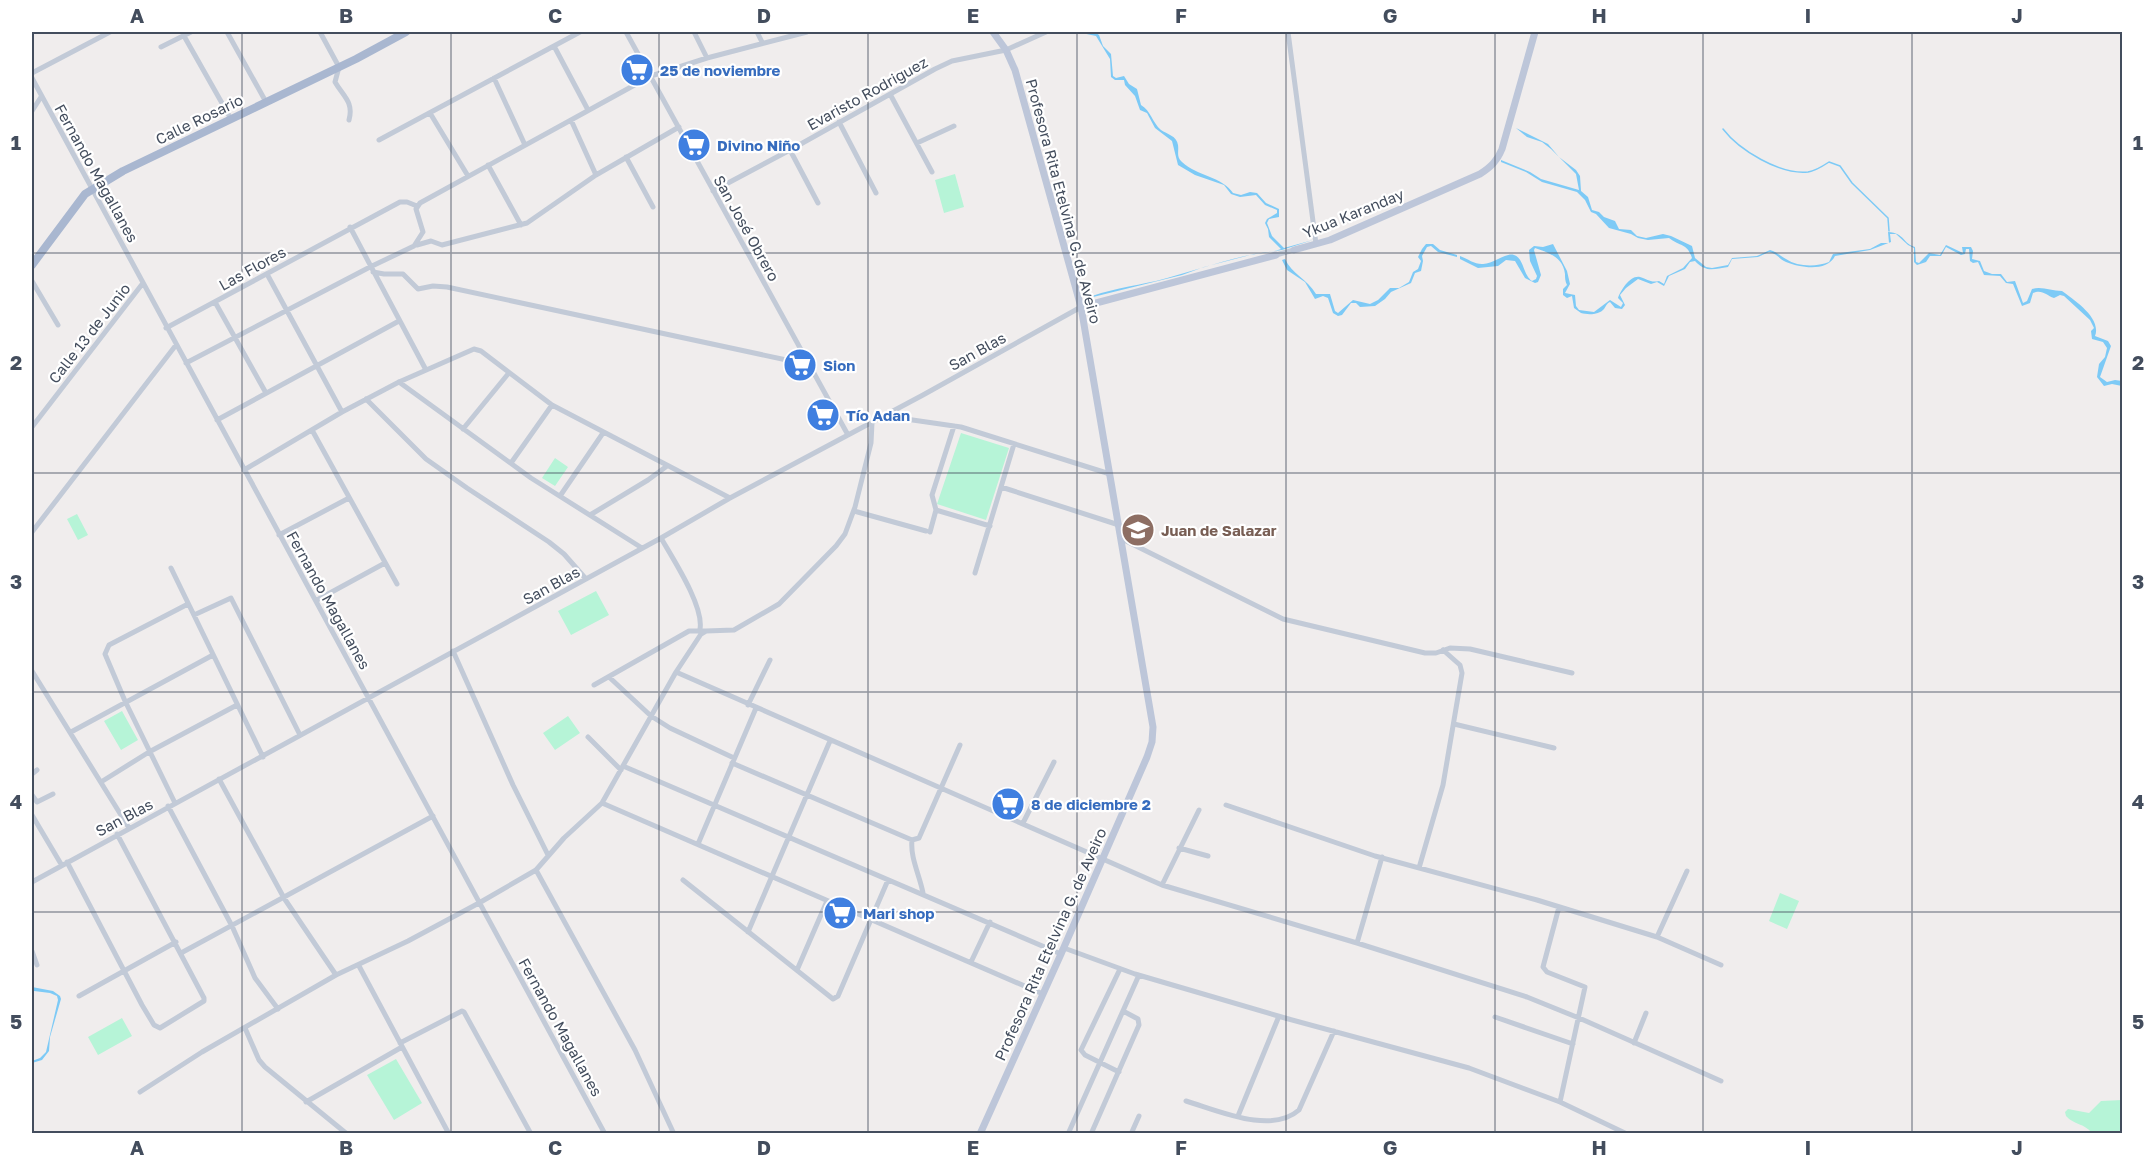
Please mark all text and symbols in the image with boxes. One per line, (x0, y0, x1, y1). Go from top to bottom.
text: A (130, 3, 144, 27)
text: B (339, 3, 353, 27)
text: C (548, 3, 562, 27)
text: D (757, 3, 771, 27)
text: E (967, 3, 979, 27)
text: F (1175, 3, 1187, 27)
text: G (1383, 3, 1397, 27)
text: H (1591, 3, 1607, 27)
text: I (1805, 3, 1811, 27)
text: J (2011, 3, 2023, 27)
supermarket icon: 25 de noviembre (619, 52, 655, 88)
street label: Evaristo Rodriguez (804, 52, 931, 134)
place label: 25 de noviembre (660, 61, 781, 79)
street label: Profesora Rita Etelvina G. de Aveiro (1023, 77, 1105, 325)
street label: Calle Rosario (152, 90, 246, 148)
street label: Fernando Magallanes (51, 101, 143, 245)
supermarket icon: Divino Niño (676, 127, 712, 163)
text: 1 (11, 130, 21, 154)
text: 1 (2133, 130, 2143, 154)
place label: Divino Niño (717, 136, 800, 154)
street label: San José Obrero (710, 172, 784, 284)
street label: Ykua Karanday (1300, 184, 1407, 241)
street label: Las Flores (215, 242, 289, 294)
street label: Calle 13 de Junio (44, 280, 134, 386)
street label: San Blas (945, 328, 1009, 374)
supermarket icon: Sion (782, 347, 818, 383)
text: 2 (10, 350, 22, 374)
text: 2 (2132, 350, 2144, 374)
place label: Sion (823, 356, 855, 374)
supermarket icon: Tío Adan (805, 397, 841, 433)
place label: Tío Adan (846, 406, 910, 424)
school or university icon: Juan de Salazar (1120, 512, 1156, 548)
place label: Juan de Salazar (1161, 521, 1277, 539)
street label: Fernando Magallanes (283, 528, 375, 672)
street label: San Blas (519, 562, 583, 608)
text: 3 (10, 569, 22, 593)
text: 3 (2132, 569, 2144, 593)
supermarket icon: 8 de diciembre 2 (990, 786, 1026, 822)
text: 4 (10, 789, 22, 813)
text: 4 (2132, 789, 2144, 813)
street label: San Blas (92, 794, 156, 840)
place label: 8 de diciembre 2 (1031, 795, 1151, 813)
street label: Profesora Rita Etelvina G. de Aveiro (990, 825, 1110, 1063)
supermarket icon: Mari shop (822, 895, 858, 931)
place label: Mari shop (863, 904, 934, 922)
street label: Fernando Magallanes (515, 955, 607, 1099)
text: 5 (10, 1009, 22, 1033)
text: 5 (2132, 1009, 2144, 1033)
text: A (130, 1135, 144, 1159)
text: B (339, 1135, 353, 1159)
text: C (548, 1135, 562, 1159)
text: D (757, 1135, 771, 1159)
text: E (967, 1135, 979, 1159)
text: F (1175, 1135, 1187, 1159)
text: G (1383, 1135, 1397, 1159)
text: H (1591, 1135, 1607, 1159)
text: I (1805, 1135, 1811, 1159)
text: J (2011, 1135, 2023, 1159)

